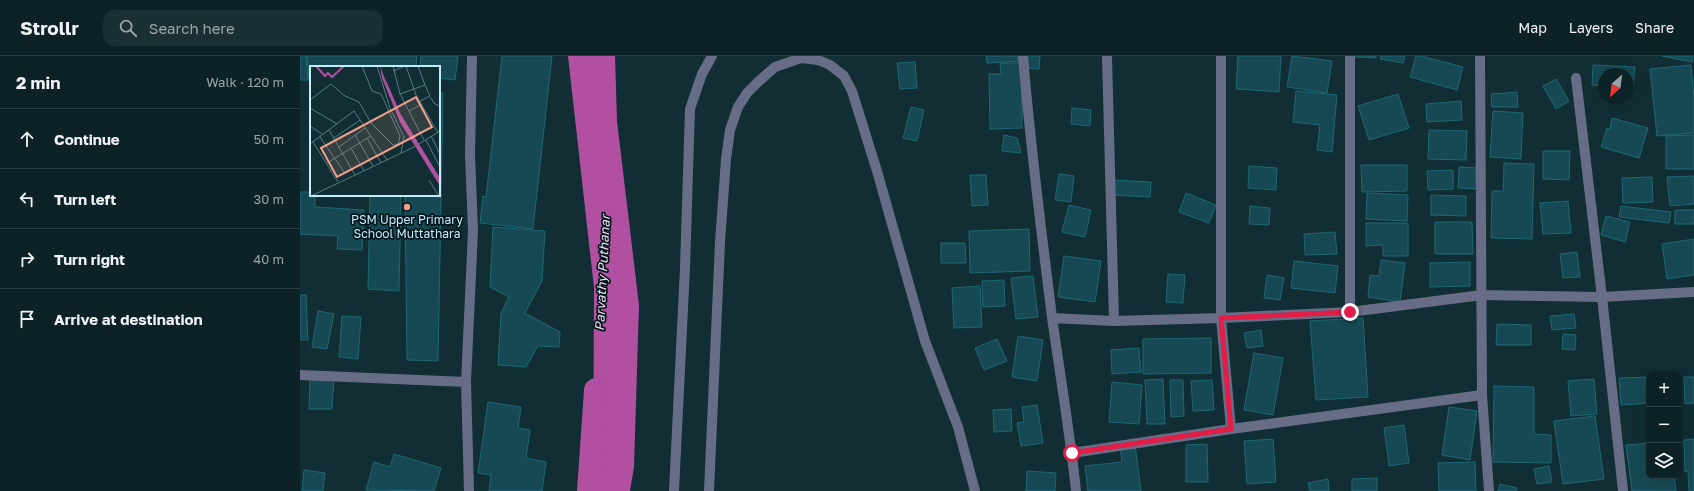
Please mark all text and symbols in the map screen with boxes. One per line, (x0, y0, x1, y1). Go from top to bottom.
search box (103, 10, 383, 46)
text: Strollr (20, 16, 79, 39)
icon: search (117, 17, 139, 39)
text: Search here (149, 19, 235, 37)
text: Map (1518, 19, 1547, 36)
text: Layers (1569, 19, 1613, 36)
text: Share (1635, 19, 1674, 36)
inset map (310, 66, 440, 196)
north arrow (1598, 68, 1634, 104)
text: 2 min (16, 72, 60, 93)
text: Walk · 120 m (206, 74, 284, 90)
icon: ahead (16, 128, 38, 150)
text: Continue (54, 130, 120, 148)
text: 50 m (254, 131, 284, 147)
icon: left (16, 188, 38, 210)
text: Turn left (54, 190, 116, 208)
text: 30 m (254, 191, 284, 207)
marker: PSM Upper Primary School Muttathara (402, 202, 412, 212)
place label: PSM Upper Primary School Muttathara (351, 212, 463, 241)
water label: Parvathy Puthanar (591, 213, 613, 331)
icon: right (16, 248, 38, 270)
text: Turn right (54, 250, 125, 268)
text: 40 m (253, 251, 284, 267)
route end (1341, 303, 1359, 321)
icon: arrive (16, 308, 38, 330)
text: Arrive at destination (54, 310, 203, 328)
map controls (1646, 371, 1682, 479)
button: + (1646, 371, 1682, 407)
button: − (1646, 407, 1682, 443)
button: layers (1646, 443, 1682, 479)
route start (1063, 444, 1081, 462)

